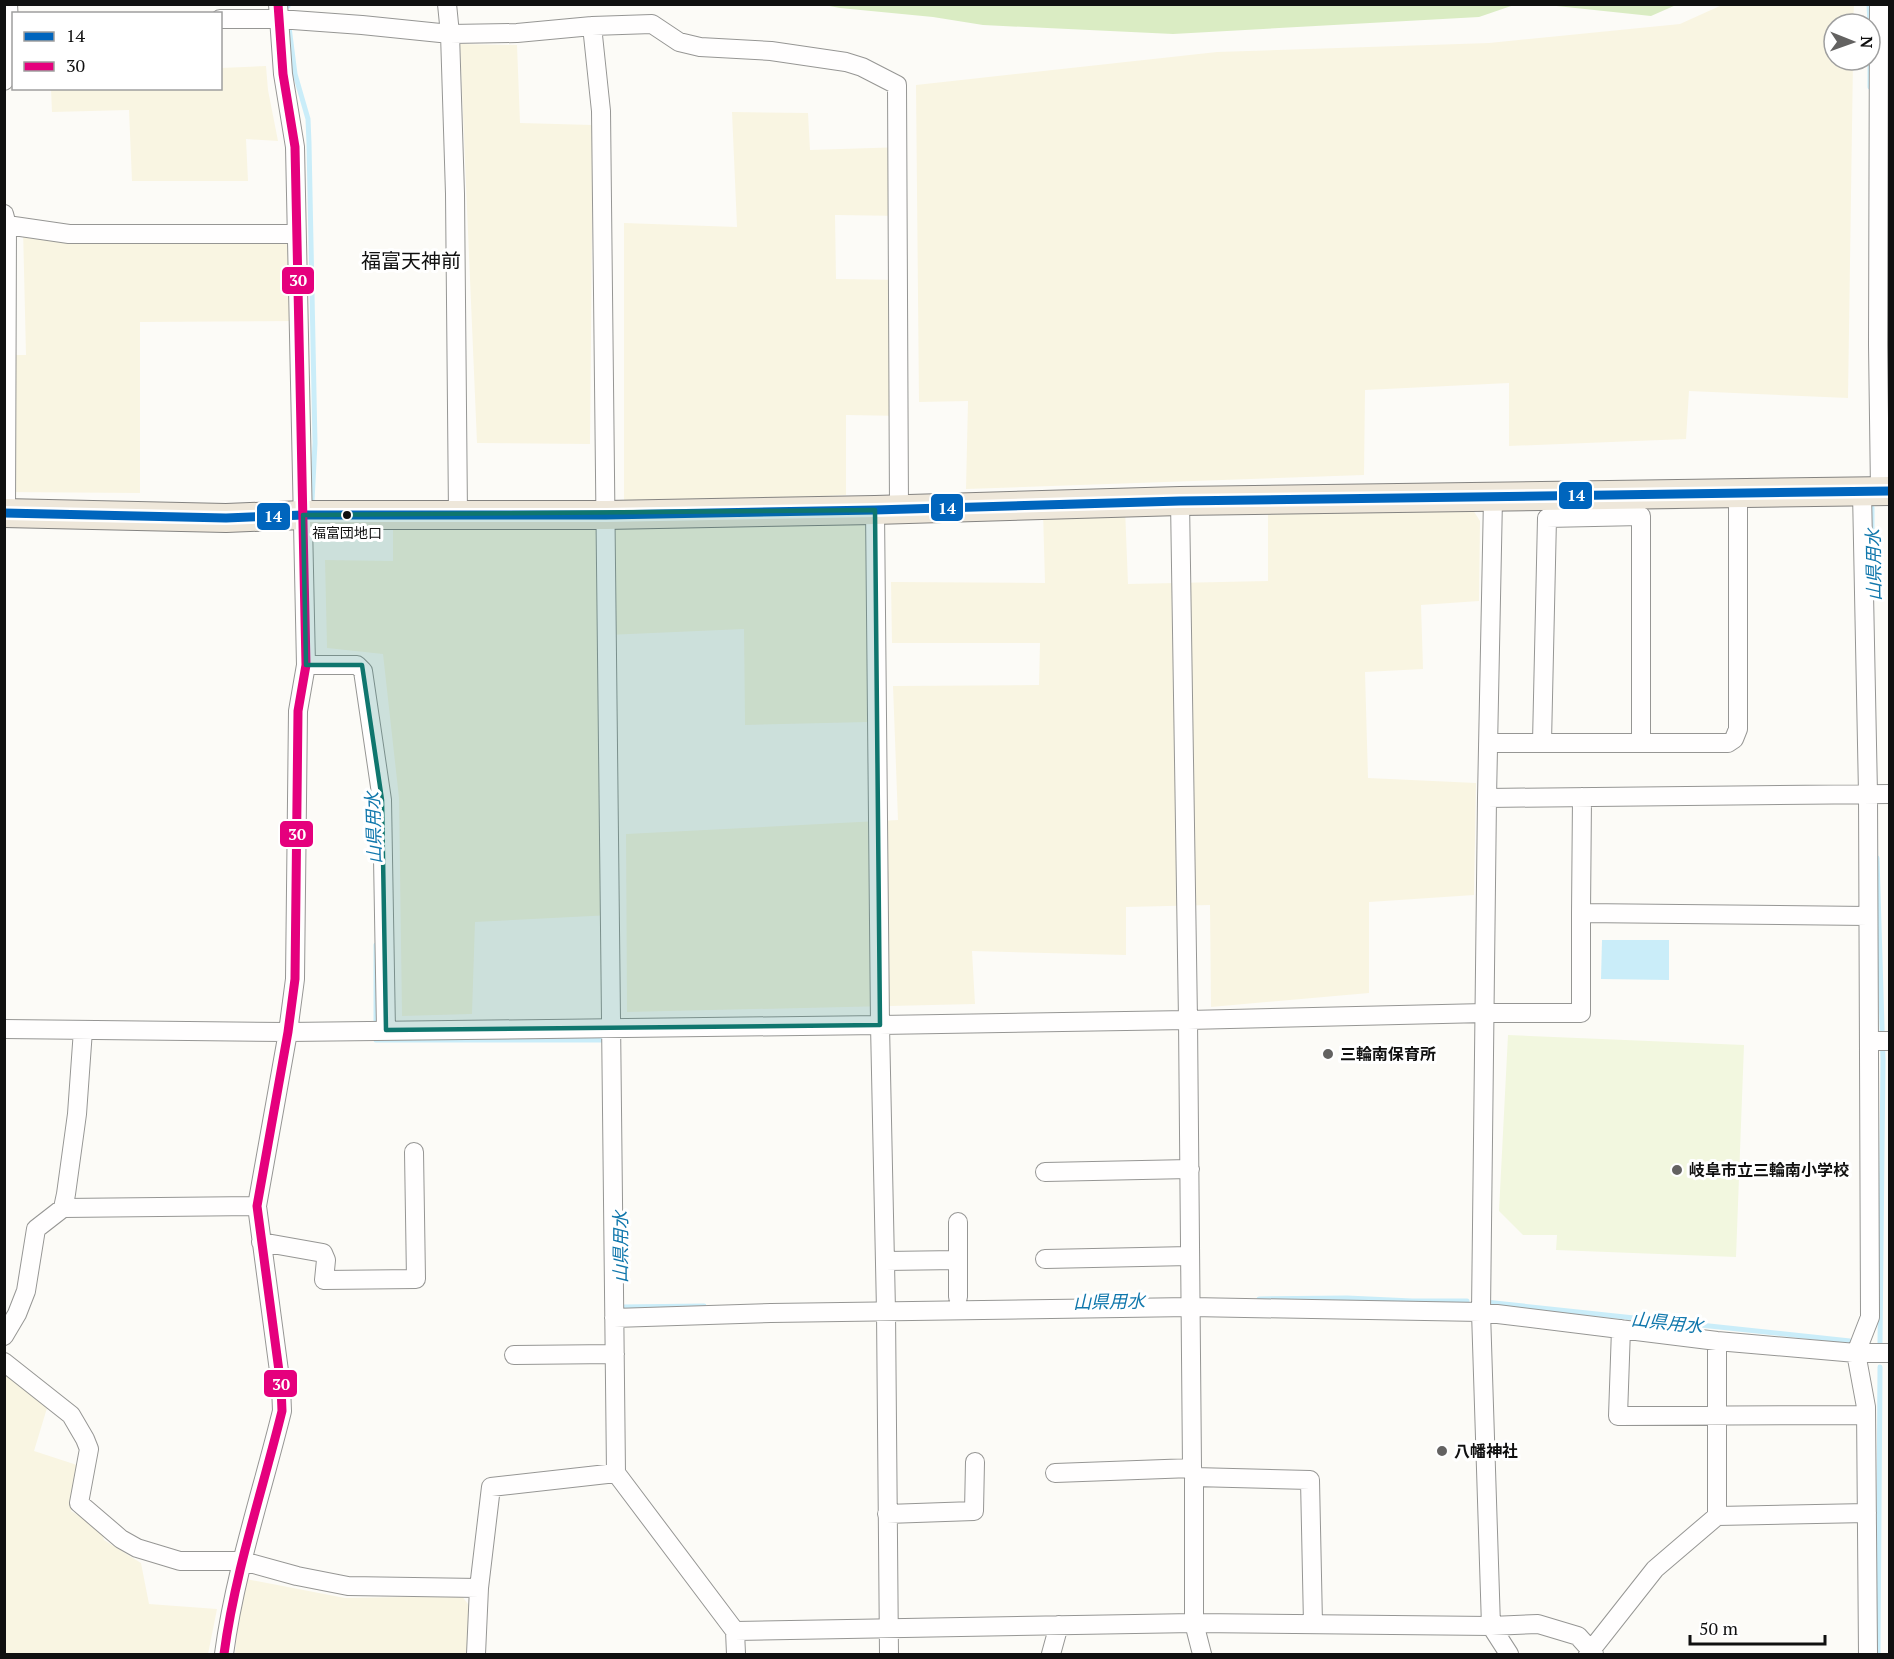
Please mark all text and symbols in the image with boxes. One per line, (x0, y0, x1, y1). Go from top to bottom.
legend (12, 12, 222, 90)
north arrow (1822, 12, 1882, 72)
text: 14 (66, 23, 86, 47)
text: N (1856, 36, 1878, 49)
text: 30 (66, 53, 85, 77)
district label: 福富天神前 (361, 247, 461, 274)
line badge: 30 (281, 266, 315, 295)
text: 30 (289, 269, 307, 291)
line badge: 14 (1558, 481, 1593, 510)
text: 14 (1567, 484, 1585, 506)
line badge: 14 (930, 493, 964, 522)
text: 14 (938, 497, 956, 519)
line badge: 14 (256, 502, 291, 531)
text: 14 (264, 505, 282, 527)
marker: 福富団地口 (341, 509, 353, 521)
place label: 福富団地口 (312, 523, 382, 542)
water label: 山県用水 (1860, 527, 1886, 601)
water label: 山県用水 (360, 790, 386, 864)
line badge: 30 (279, 820, 314, 848)
text: 30 (288, 823, 306, 845)
place label: 三輪南保育所 (1340, 1043, 1436, 1065)
marker: 三輪南保育所 (1321, 1047, 1335, 1061)
place label: 岐阜市立三輪南小学校 (1689, 1159, 1849, 1181)
marker: 岐阜市立三輪南小学校 (1670, 1163, 1684, 1177)
water label: 山県用水 (608, 1209, 632, 1283)
water label: 山県用水 (1073, 1288, 1147, 1314)
water label: 山県用水 (1630, 1306, 1706, 1338)
line badge: 30 (263, 1369, 298, 1398)
text: 30 (272, 1373, 290, 1395)
place label: 八幡神社 (1454, 1440, 1518, 1462)
marker: 八幡神社 (1435, 1444, 1449, 1458)
scale bar (1690, 1608, 1825, 1646)
text: 50 m (1699, 1616, 1739, 1640)

